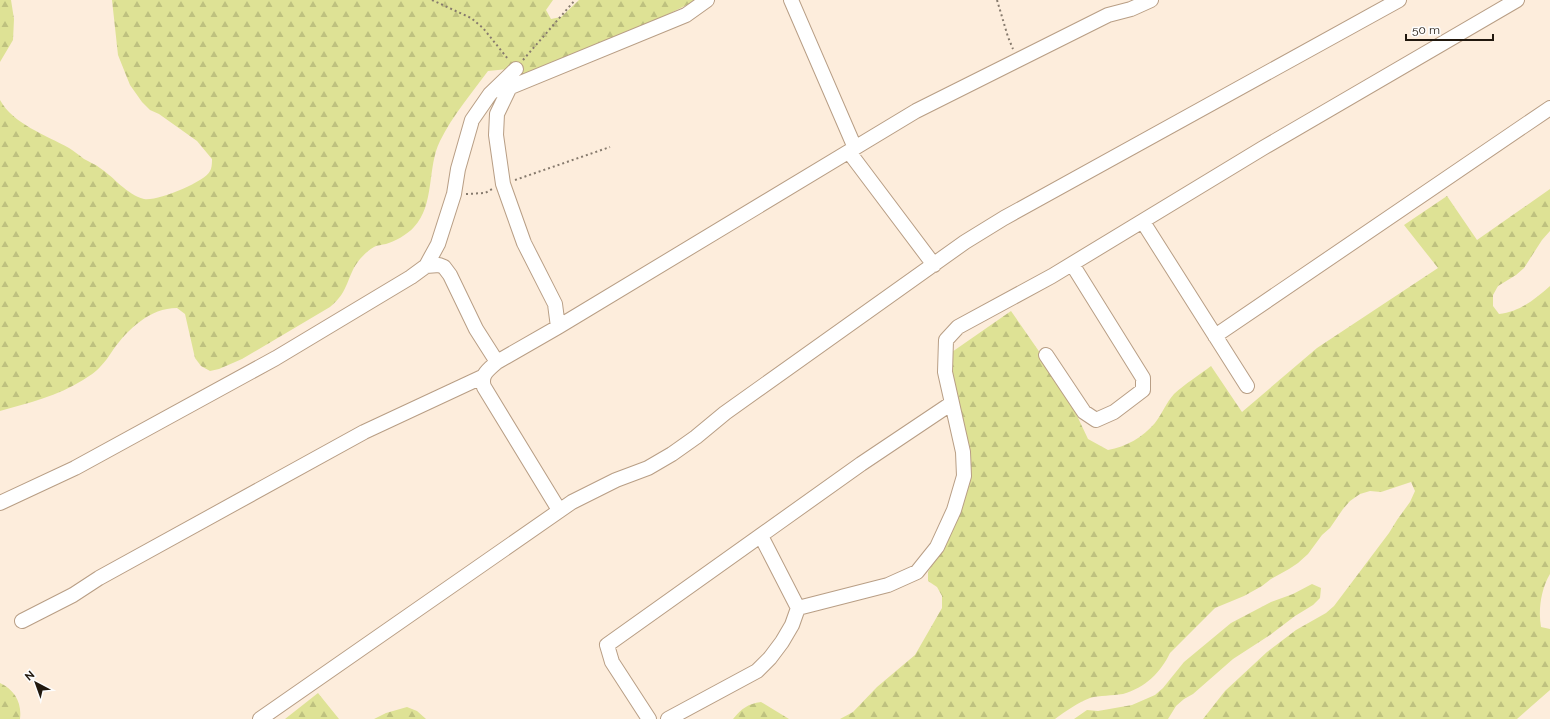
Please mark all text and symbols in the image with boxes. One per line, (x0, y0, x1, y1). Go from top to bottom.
scale bar (1406, 16, 1493, 42)
text: 50 m (1412, 23, 1440, 37)
north arrow (16, 663, 56, 703)
text: N (22, 668, 37, 683)

